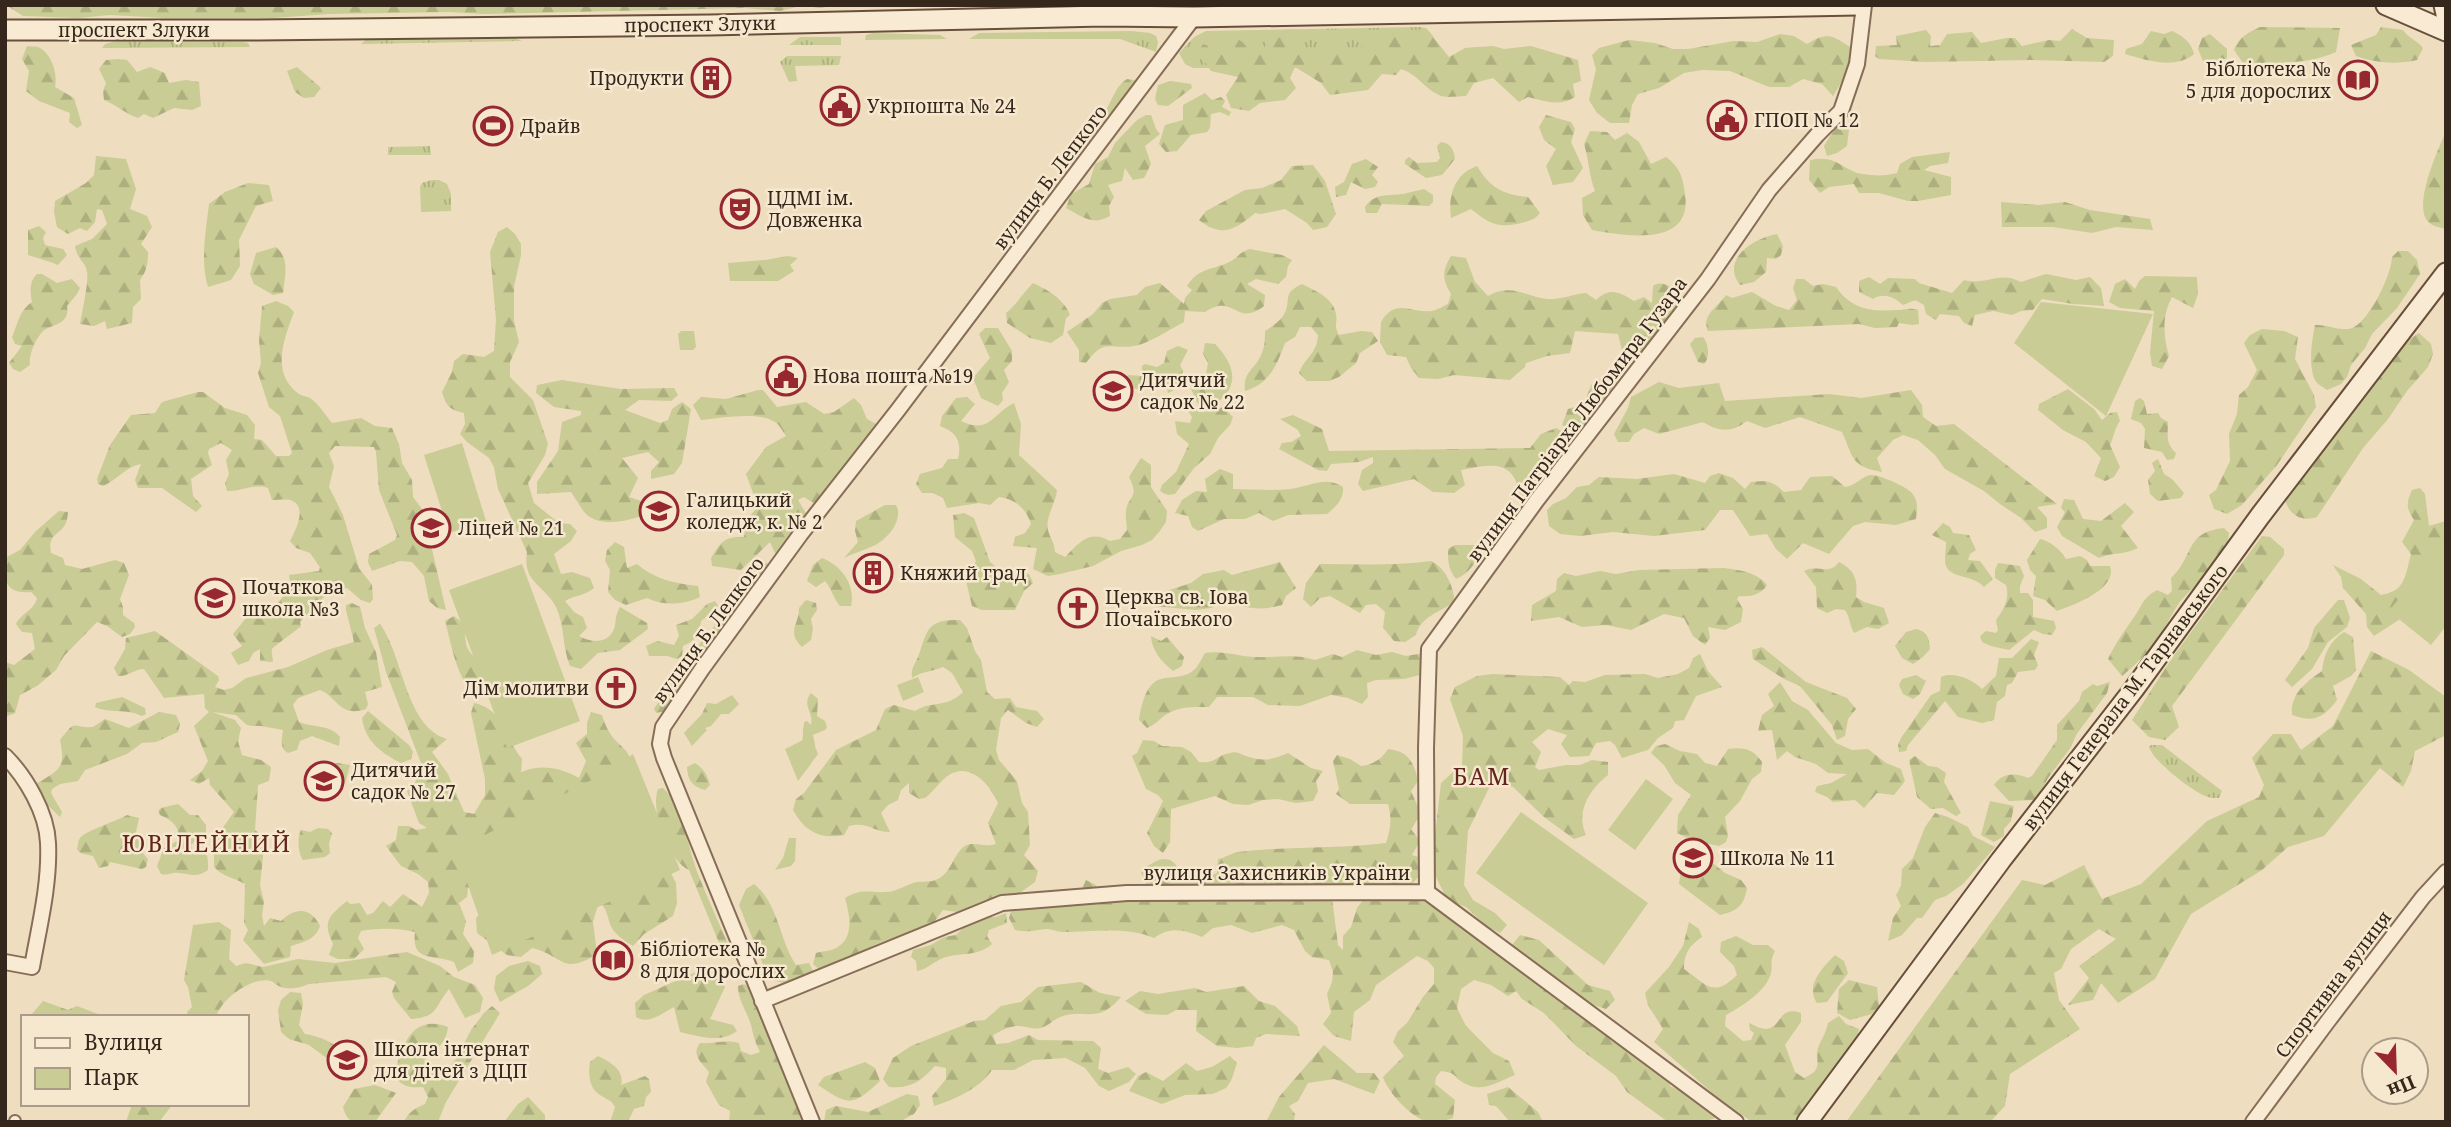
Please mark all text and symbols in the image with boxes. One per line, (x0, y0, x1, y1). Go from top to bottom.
street label: проспект Злуки (624, 10, 776, 38)
street label: проспект Злуки (58, 17, 210, 43)
place label: Бібліотека № 5 для дорослих (2186, 56, 2331, 104)
building icon: Продукти (690, 57, 732, 99)
library icon: Бібліотека № 5 для дорослих (2337, 59, 2379, 101)
place label: Продукти (589, 65, 684, 91)
public building icon: Укрпошта № 24 (819, 85, 861, 127)
place label: Укрпошта № 24 (867, 93, 1016, 119)
street label: вулиця Б. Лепкого (987, 99, 1113, 255)
public building icon: ГПОП № 12 (1706, 99, 1748, 141)
sports icon: Драйв (472, 105, 514, 147)
place label: ГПОП № 12 (1754, 107, 1859, 133)
place label: Драйв (520, 113, 580, 139)
place label: ЦДМІ ім. Довженка (767, 185, 863, 233)
theatre icon: ЦДМІ ім. Довженка (719, 188, 761, 230)
street label: вулиця Патріарха Любомира Гузара (1461, 271, 1693, 567)
public building icon: Нова пошта №19 (765, 355, 807, 397)
place label: Нова пошта №19 (813, 363, 973, 389)
place label: Дитячий садок № 22 (1140, 367, 1245, 415)
school or university icon: Дитячий садок № 22 (1092, 370, 1134, 412)
place label: Галицький коледж, к. № 2 (686, 487, 823, 535)
school or university icon: Галицький коледж, к. № 2 (638, 490, 680, 532)
school or university icon: Ліцей № 21 (410, 507, 452, 549)
place label: Ліцей № 21 (458, 515, 565, 541)
street label: вулиця Б. Лепкого (646, 552, 770, 708)
building icon: Княжий град (852, 552, 894, 594)
street label: вулиця Генерала М. Тарнавського (2016, 559, 2234, 835)
place label: Княжий град (900, 560, 1027, 586)
place label: Початкова школа №3 (242, 574, 344, 622)
school or university icon: Початкова школа №3 (194, 577, 236, 619)
place label: Церква св. Іова Почаївського (1105, 584, 1249, 632)
church icon: Церква св. Іова Почаївського (1057, 587, 1099, 629)
church icon: Дім молитви (595, 667, 637, 709)
place label: Дім молитви (463, 675, 589, 701)
place label: Дитячий садок № 27 (351, 757, 456, 805)
school or university icon: Дитячий садок № 27 (303, 760, 345, 802)
district label: БАМ (1453, 760, 1511, 792)
district label: ЮВІЛЕЙНИЙ (122, 827, 292, 859)
school or university icon: Школа № 11 (1672, 837, 1714, 879)
place label: Школа № 11 (1720, 845, 1836, 871)
street label: вулиця Захисників України (1144, 860, 1411, 886)
street label: Спортивна вулиця (2269, 905, 2397, 1063)
place label: Бібліотека № 8 для дорослих (640, 936, 785, 984)
library icon: Бібліотека № 8 для дорослих (592, 939, 634, 981)
legend (21, 1015, 248, 1106)
text: Вулиця (84, 1028, 163, 1056)
place label: Школа інтернат для дітей з ДЦП (374, 1036, 529, 1084)
north arrow (2360, 1036, 2430, 1106)
school or university icon: Школа інтернат для дітей з ДЦП (326, 1039, 368, 1081)
text: Парк (84, 1063, 139, 1091)
text: Пн (2383, 1069, 2420, 1104)

